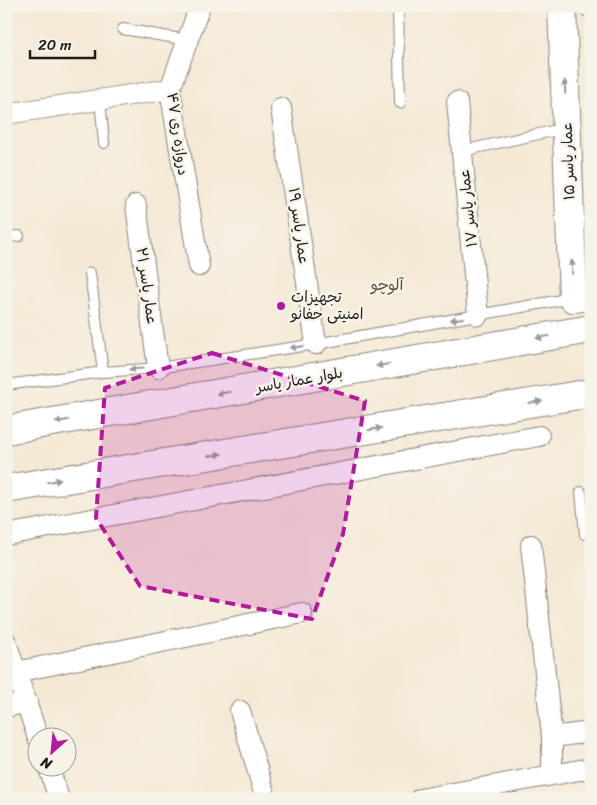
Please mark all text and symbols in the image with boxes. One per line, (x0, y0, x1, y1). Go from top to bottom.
scale bar (30, 28, 95, 60)
text: 20 m (38, 32, 72, 58)
one-way arrow (561, 78, 569, 94)
street label: دروازه ری ۴۷ (159, 91, 197, 177)
street label: عمار یاسر ۱۵ (554, 121, 582, 201)
street label: عمار یاسر ۱۷ (451, 167, 485, 249)
street label: عمار یاسر ۱۹ (281, 186, 317, 266)
street label: عمار یاسر ۲۱ (129, 245, 165, 327)
one-way arrow (568, 258, 576, 274)
district label: آلوچو (370, 270, 405, 299)
place label: تجهیزات امنیتی حفانو (290, 284, 363, 327)
marker: تجهیزات امنیتی حفانو (275, 300, 287, 312)
one-way arrow (448, 315, 464, 323)
one-way arrow (534, 334, 550, 342)
one-way arrow (288, 344, 304, 352)
street label: بلوار عمار یاسر (251, 360, 345, 401)
one-way arrow (374, 362, 390, 370)
one-way arrow (127, 366, 143, 374)
one-way arrow (214, 389, 230, 397)
one-way arrow (528, 398, 544, 406)
one-way arrow (54, 417, 70, 425)
one-way arrow (367, 424, 383, 432)
one-way arrow (207, 451, 223, 459)
one-way arrow (47, 477, 63, 485)
north arrow (28, 728, 78, 778)
text: N (36, 750, 57, 777)

